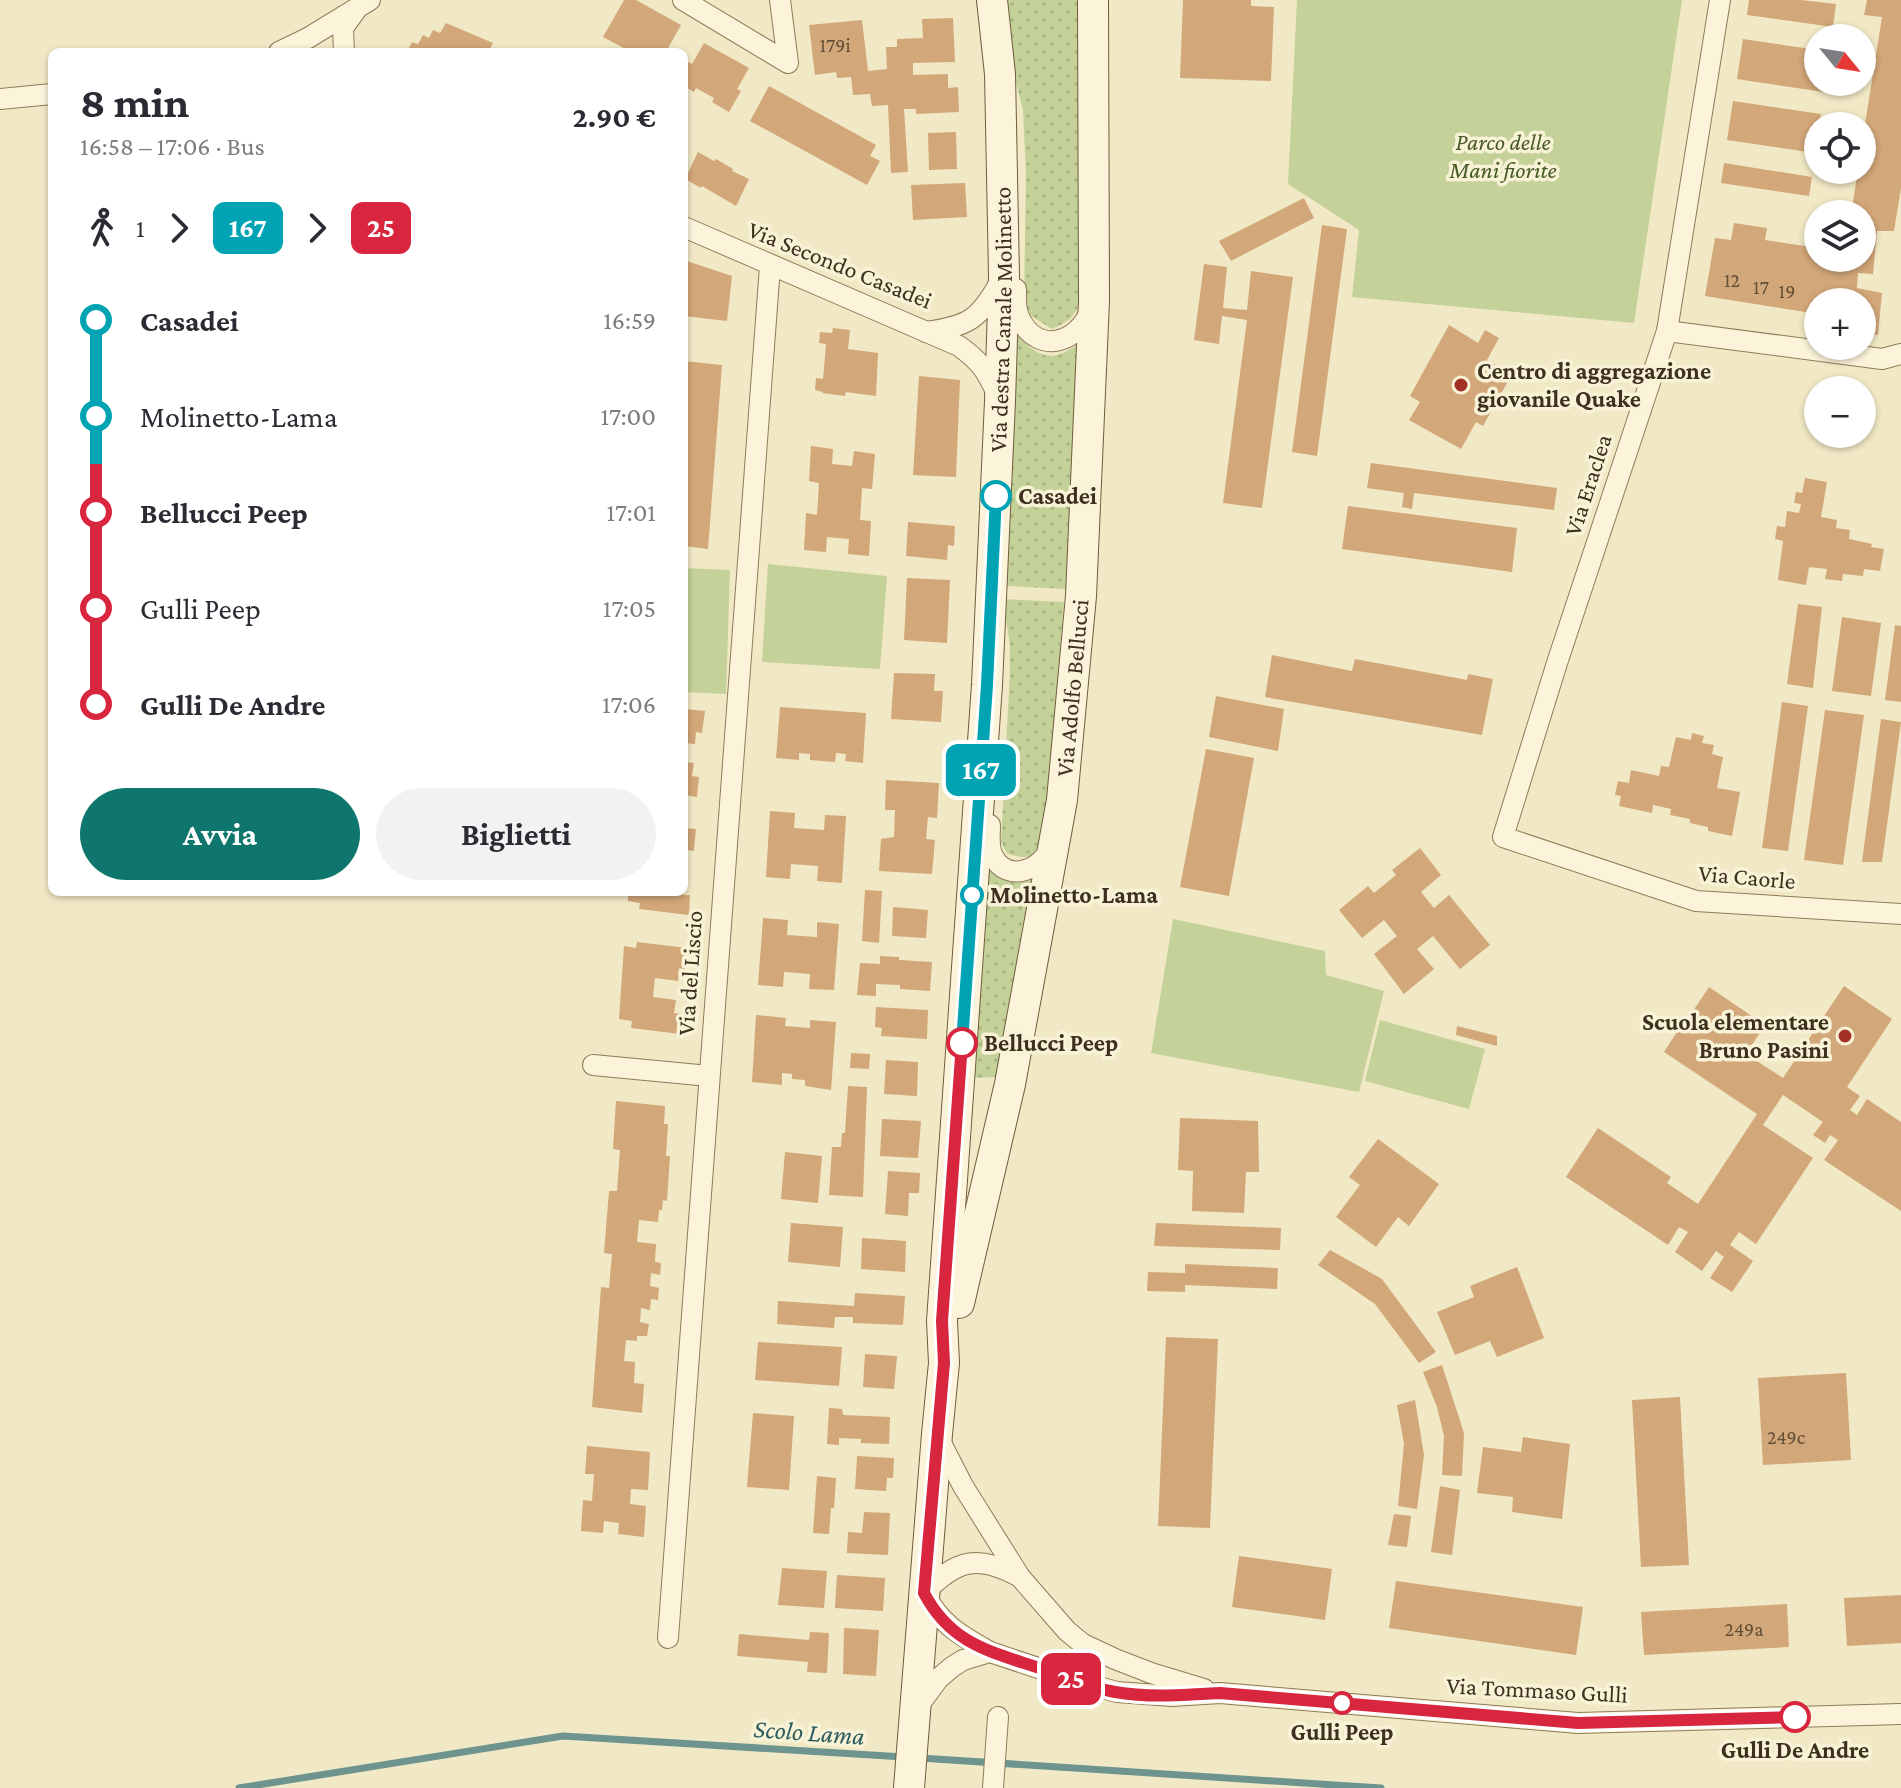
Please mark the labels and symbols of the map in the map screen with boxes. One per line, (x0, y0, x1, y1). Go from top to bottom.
north arrow (1804, 24, 1876, 96)
house number: 179i (819, 34, 851, 56)
park label: Parco delle Mani fiorite (1448, 128, 1557, 183)
street label: Via destra Canale Molinetto (984, 186, 1017, 453)
street label: Via Secondo Casadei (744, 215, 936, 314)
house number: 12 (1724, 269, 1740, 291)
house number: 17 (1753, 276, 1769, 298)
house number: 19 (1779, 280, 1795, 302)
place label: Centro di aggregazione giovanile Quake (1477, 357, 1711, 412)
marker: Centro di aggregazione giovanile Quake (1452, 376, 1470, 394)
street label: Via Eraclea (1558, 431, 1617, 539)
marker: Casadei (981, 481, 1011, 511)
place label: Casadei (1018, 482, 1097, 509)
street label: Via Adolfo Bellucci (1050, 598, 1094, 778)
line badge: 167 (935, 744, 1027, 796)
street label: Via Caorle (1697, 859, 1797, 894)
place label: Molinetto-Lama (990, 881, 1158, 908)
marker: Molinetto-Lama (961, 884, 983, 906)
street label: Via del Liscio (672, 910, 707, 1036)
place label: Scuola elementare Bruno Pasini (1642, 1008, 1829, 1063)
marker: Scuola elementare Bruno Pasini (1836, 1027, 1854, 1045)
marker: Bellucci Peep (947, 1028, 977, 1058)
place label: Bellucci Peep (984, 1029, 1118, 1056)
house number: 249c (1767, 1426, 1806, 1448)
house number: 249a (1725, 1618, 1763, 1640)
line badge: 25 (1035, 1653, 1107, 1705)
street label: Via Tommaso Gulli (1446, 1671, 1628, 1708)
marker: Gulli Peep (1331, 1692, 1353, 1714)
marker: Gulli De Andre (1780, 1702, 1810, 1732)
water label: Scolo Lama (752, 1714, 865, 1751)
place label: Gulli Peep (1290, 1718, 1394, 1745)
place label: Gulli De Andre (1721, 1736, 1869, 1763)

